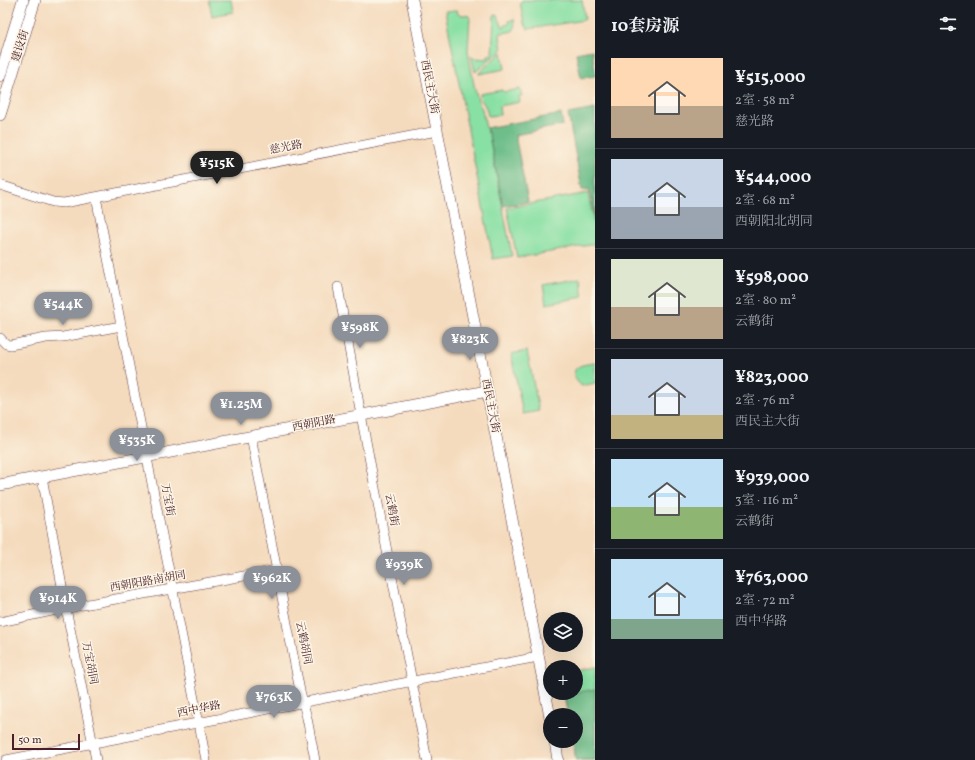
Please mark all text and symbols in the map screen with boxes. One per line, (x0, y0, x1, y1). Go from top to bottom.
icon: filters (937, 13, 959, 35)
text: 10套房源 (611, 15, 679, 38)
street label: 建设街 (9, 28, 33, 64)
street label: 西民主大街 (416, 59, 442, 115)
text: ¥515,000 (735, 66, 806, 89)
icon: home (643, 74, 691, 122)
text: 2室 · 58 m² (735, 92, 795, 110)
text: 慈光路 (735, 113, 774, 131)
street label: 慈光路 (268, 137, 304, 159)
pin: ¥515K (189, 151, 245, 185)
text: ¥515K (199, 155, 235, 173)
text: ¥544,000 (735, 166, 811, 189)
icon: home (643, 175, 691, 223)
text: 2室 · 68 m² (735, 192, 795, 210)
text: 西朝阳北胡同 (735, 213, 813, 231)
text: ¥598,000 (735, 266, 809, 289)
icon: home (643, 275, 691, 323)
pin: ¥544K (35, 292, 91, 326)
text: 2室 · 80 m² (735, 292, 796, 310)
text: ¥544K (43, 296, 83, 314)
text: 云鹤街 (735, 313, 774, 331)
pin: ¥598K (332, 315, 388, 349)
text: ¥598K (341, 319, 379, 337)
pin: ¥823K (442, 327, 498, 361)
text: ¥823K (451, 331, 489, 349)
text: ¥823,000 (735, 366, 809, 389)
icon: home (643, 375, 691, 423)
street label: 西民主大街 (477, 378, 503, 434)
pin: ¥1.25M (208, 392, 274, 426)
text: 2室 · 76 m² (735, 392, 795, 410)
text: ¥1.25M (220, 396, 262, 414)
street label: 西朝阳路 (291, 412, 337, 436)
text: 西民主大街 (735, 413, 800, 431)
pin: ¥535K (109, 428, 165, 462)
text: ¥535K (119, 432, 155, 450)
text: ¥939,000 (735, 466, 809, 489)
icon: home (643, 475, 691, 523)
street label: 万宝街 (156, 482, 178, 518)
street label: 云鹤街 (380, 492, 402, 528)
text: 3室 · 116 m² (735, 492, 798, 510)
text: 云鹤街 (735, 513, 774, 531)
pin: ¥939K (376, 552, 432, 586)
text: ¥939K (385, 556, 423, 574)
pin: ¥962K (244, 566, 300, 600)
text: ¥763,000 (735, 566, 808, 589)
street label: 西朝阳路南胡同 (109, 568, 187, 596)
text: ¥962K (253, 570, 291, 588)
icon: home (643, 575, 691, 623)
pin: ¥914K (30, 586, 86, 620)
text: ¥914K (39, 590, 77, 608)
text: 2室 · 72 m² (735, 592, 795, 610)
map controls (543, 612, 583, 748)
button: layers (543, 612, 583, 652)
text: 西中华路 (735, 613, 787, 631)
street label: 云鹤胡同 (291, 620, 315, 666)
street label: 万宝胡同 (77, 640, 101, 686)
button: + (543, 660, 583, 700)
pin: ¥763K (246, 685, 302, 719)
text: ¥763K (255, 689, 293, 707)
street label: 西中华路 (176, 698, 222, 722)
button: − (543, 708, 583, 748)
scale bar (12, 732, 80, 751)
text: 50 m (18, 733, 42, 748)

